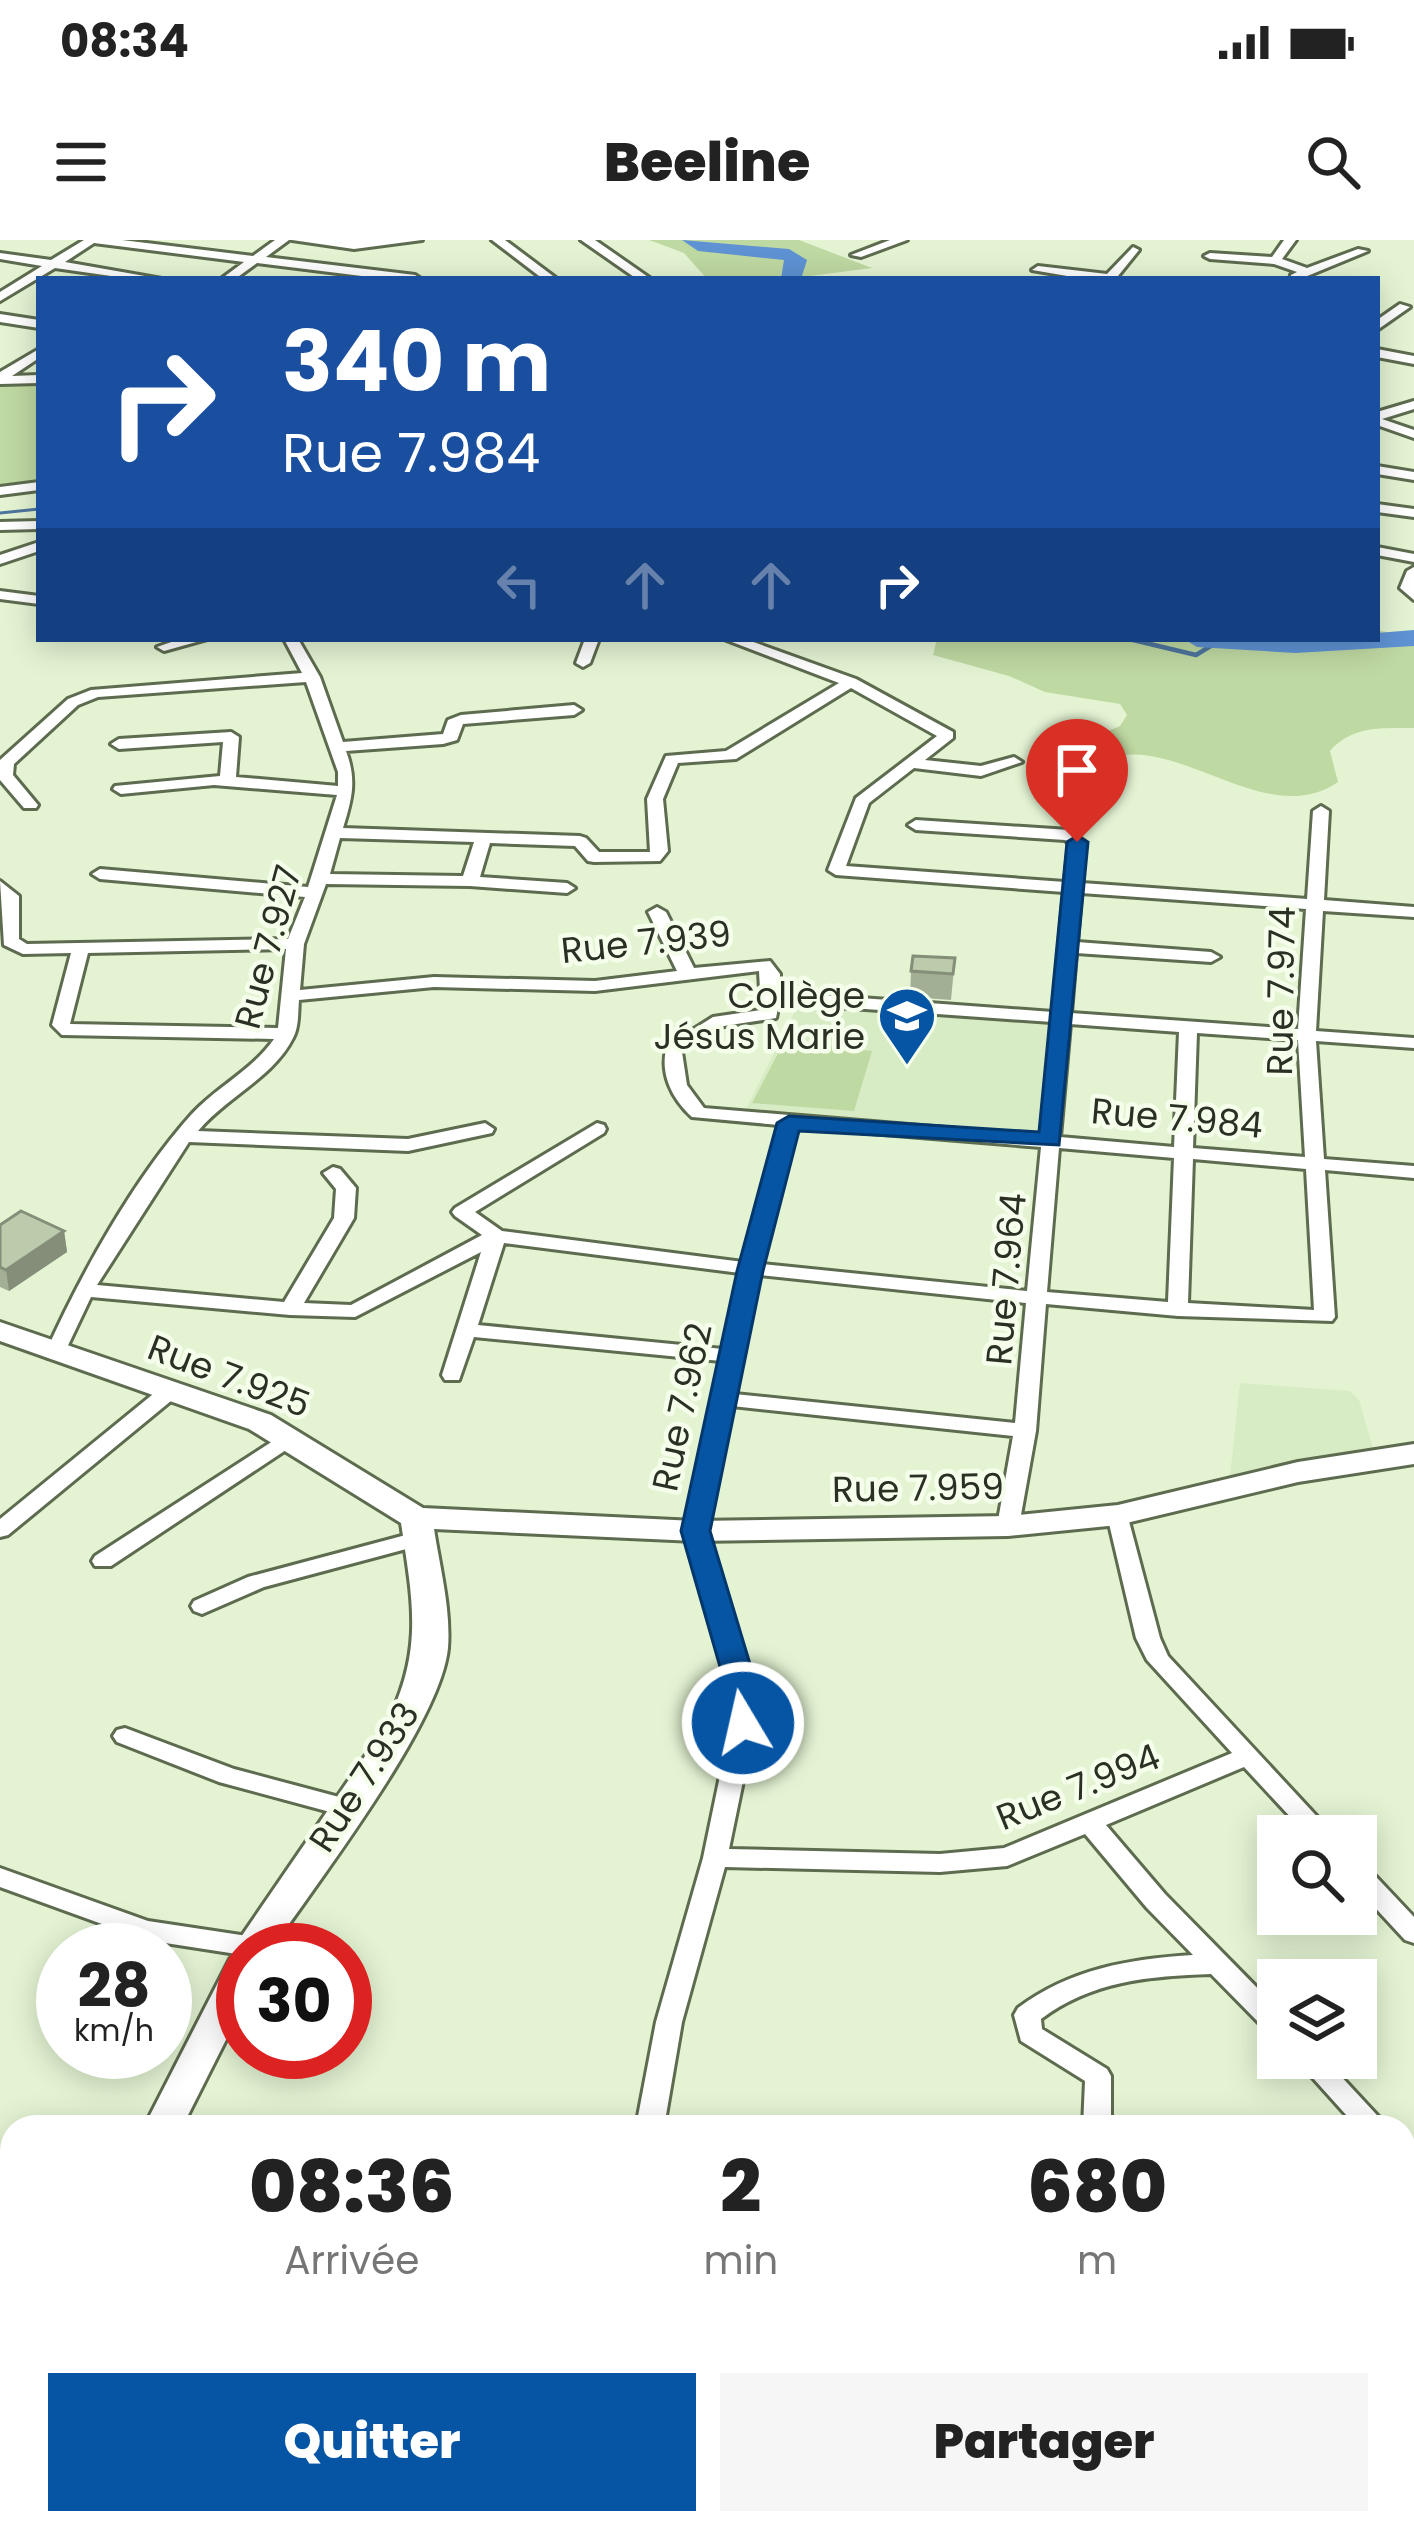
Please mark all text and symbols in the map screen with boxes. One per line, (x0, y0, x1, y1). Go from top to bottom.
text: 08:34 (60, 10, 189, 73)
text: Beeline (604, 124, 810, 200)
icon: menu (48, 129, 114, 195)
icon: search (1300, 129, 1366, 195)
text: 340 m (282, 303, 551, 420)
icon: right (84, 324, 240, 480)
text: Rue 7.984 (282, 415, 540, 491)
icon: left (486, 552, 552, 618)
icon: ahead (612, 552, 678, 618)
icon: ahead (738, 552, 804, 618)
icon: right (864, 552, 930, 618)
pin (1026, 719, 1128, 842)
icon: arrive (1044, 737, 1110, 803)
street label: Rue 7.927 (222, 860, 314, 1034)
street label: Rue 7.974 (1254, 906, 1308, 1076)
street label: Rue 7.939 (558, 908, 734, 976)
place label: Collège Jésus Marie (653, 970, 865, 1062)
school or university icon: Collège Jésus Marie (876, 985, 938, 1067)
street label: Rue 7.984 (1089, 1085, 1265, 1151)
street label: Rue 7.964 (973, 1191, 1039, 1367)
street label: Rue 7.962 (639, 1318, 725, 1496)
street label: Rue 7.925 (140, 1322, 318, 1430)
street label: Rue 7.959 (832, 1461, 1004, 1515)
position arrow (680, 1660, 806, 1786)
street label: Rue 7.933 (297, 1692, 431, 1862)
street label: Rue 7.994 (989, 1731, 1167, 1843)
map controls (1257, 1815, 1377, 2079)
button: search (1257, 1815, 1377, 1935)
speed limit sign: 30 (216, 1923, 372, 2079)
text: 28 (77, 1944, 151, 2028)
button: layers (1257, 1959, 1377, 2079)
text: km/h (74, 2009, 154, 2052)
text: 08:36 (249, 2136, 455, 2237)
text: 2 (720, 2136, 761, 2237)
text: 680 (1027, 2136, 1167, 2237)
text: Arrivée (284, 2233, 419, 2288)
text: min (703, 2233, 778, 2288)
text: m (1077, 2233, 1117, 2288)
button: Quitter (48, 2373, 696, 2511)
button: Partager (720, 2373, 1368, 2511)

